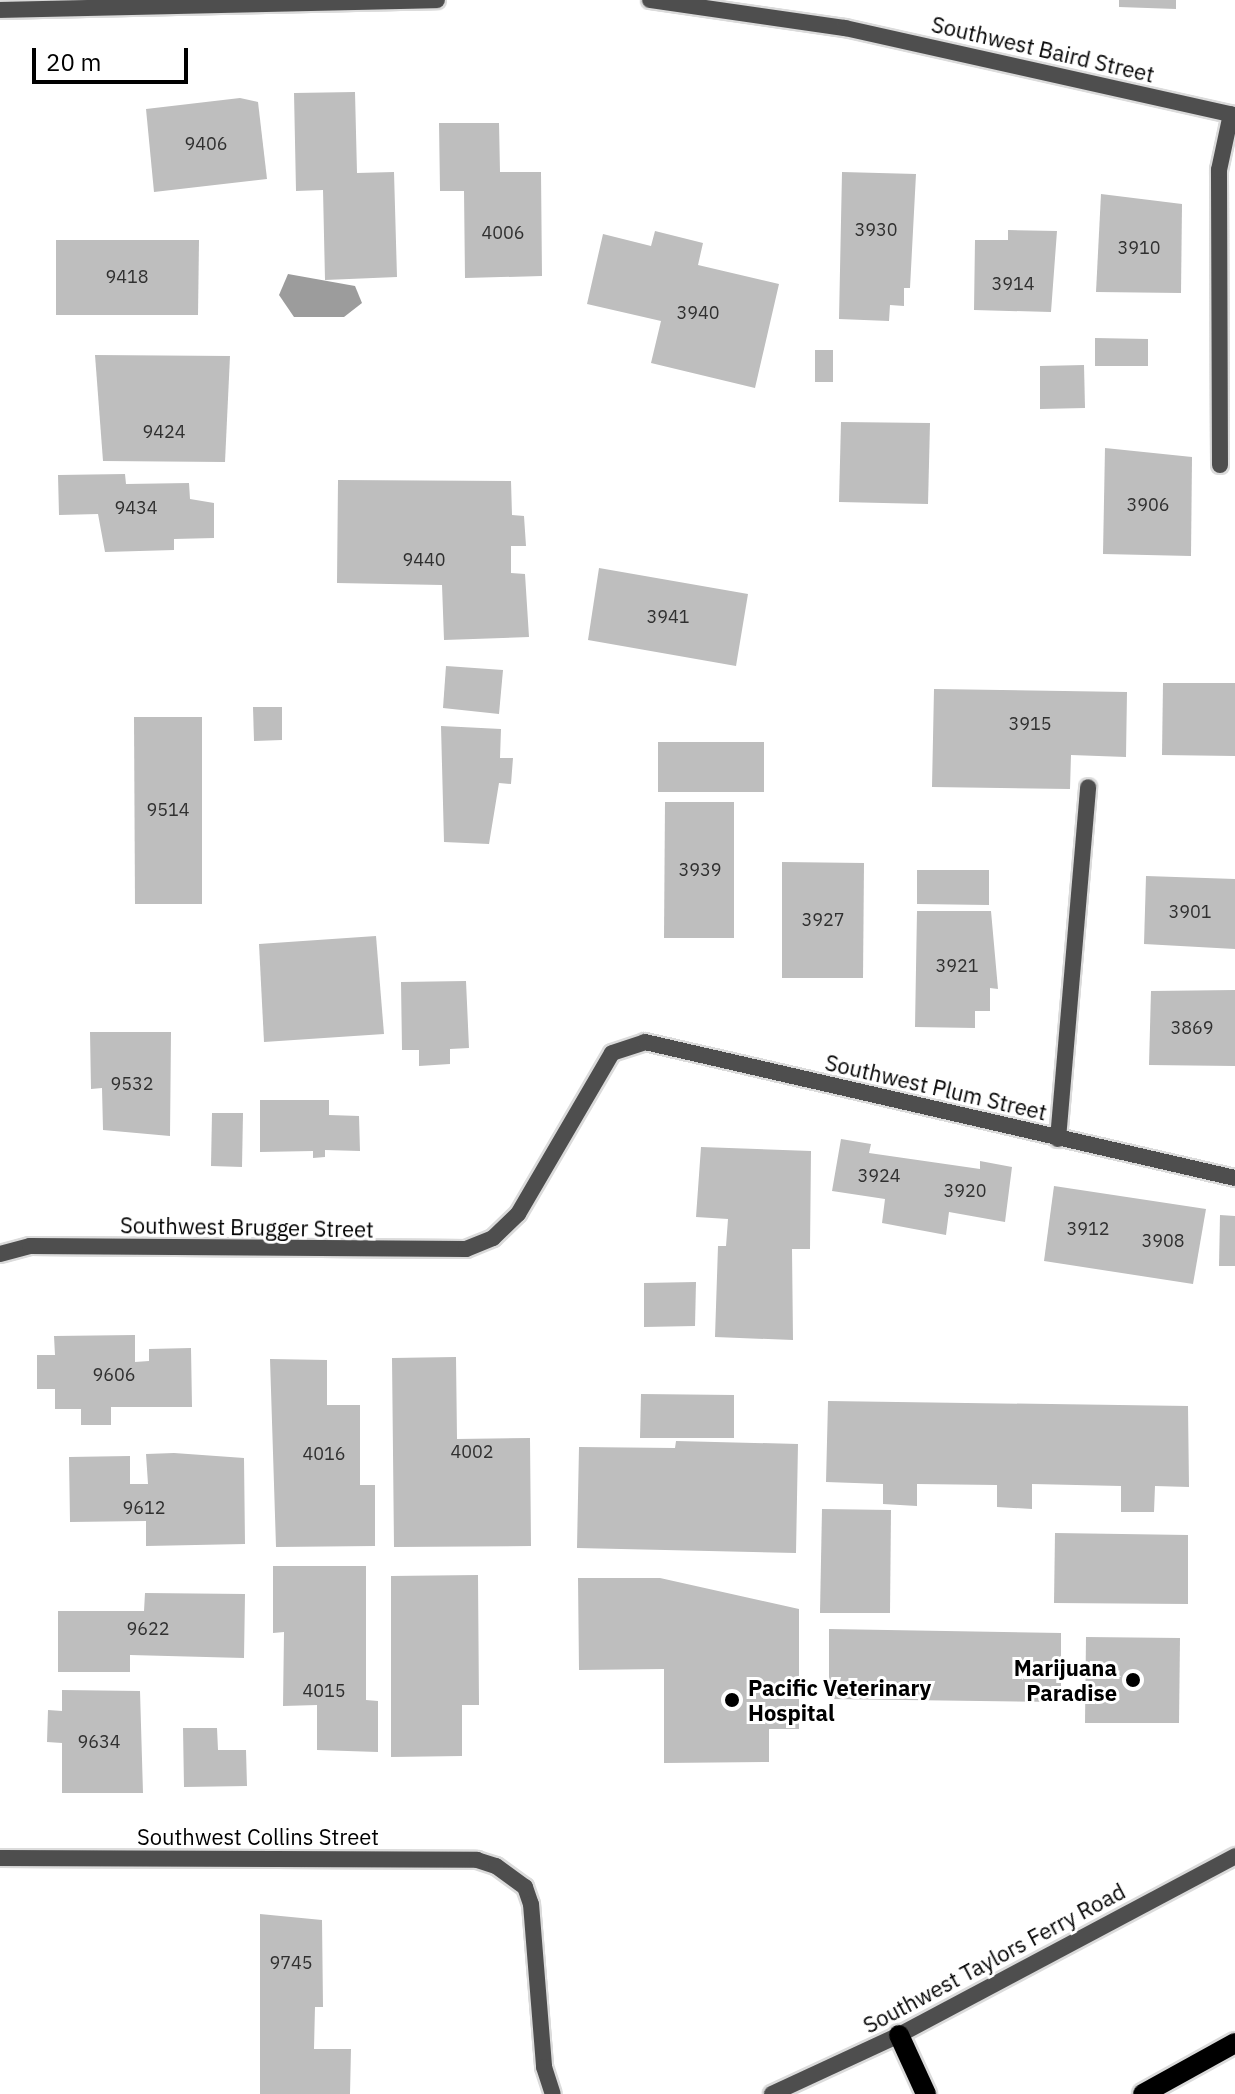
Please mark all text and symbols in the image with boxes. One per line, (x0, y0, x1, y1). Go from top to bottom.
street label: Southwest Baird Street (929, 11, 1157, 87)
scale bar (36, 32, 192, 82)
text: 20 m (46, 46, 101, 78)
house number: 9406 (184, 133, 228, 155)
house number: 3930 (854, 219, 898, 241)
house number: 4006 (481, 222, 525, 244)
house number: 3910 (1117, 237, 1161, 259)
house number: 9418 (105, 266, 149, 288)
house number: 3914 (991, 273, 1035, 295)
house number: 3940 (676, 302, 720, 324)
house number: 9424 (142, 421, 186, 443)
house number: 3906 (1126, 494, 1170, 516)
house number: 9434 (114, 497, 158, 519)
house number: 9440 (402, 549, 446, 571)
house number: 3941 (646, 606, 690, 628)
house number: 3915 (1008, 713, 1052, 735)
house number: 9514 (146, 799, 190, 821)
house number: 3939 (678, 859, 722, 881)
house number: 3901 (1168, 901, 1212, 923)
house number: 3927 (801, 909, 845, 931)
house number: 3921 (935, 955, 979, 977)
house number: 3869 (1170, 1017, 1214, 1039)
street label: Southwest Plum Street (823, 1049, 1049, 1125)
house number: 9532 (110, 1073, 154, 1095)
house number: 3924 (857, 1165, 901, 1187)
house number: 3920 (943, 1180, 987, 1202)
street label: Southwest Brugger Street (120, 1212, 374, 1242)
house number: 3912 (1066, 1218, 1110, 1240)
house number: 3908 (1141, 1230, 1185, 1252)
house number: 9606 (92, 1364, 136, 1386)
house number: 4002 (450, 1441, 494, 1463)
house number: 4016 (302, 1443, 346, 1465)
house number: 9612 (122, 1497, 166, 1519)
house number: 9622 (126, 1618, 170, 1640)
place label: Marijuana Paradise (1014, 1654, 1117, 1706)
marker: Marijuana Paradise (1124, 1671, 1142, 1689)
place label: Pacific Veterinary Hospital (748, 1674, 931, 1726)
house number: 4015 (302, 1680, 346, 1702)
marker: Pacific Veterinary Hospital (723, 1691, 741, 1709)
house number: 9634 (77, 1731, 121, 1753)
street label: Southwest Collins Street (137, 1824, 379, 1850)
street label: Southwest Taylors Ferry Road (858, 1878, 1130, 2038)
house number: 9745 (269, 1952, 313, 1974)

